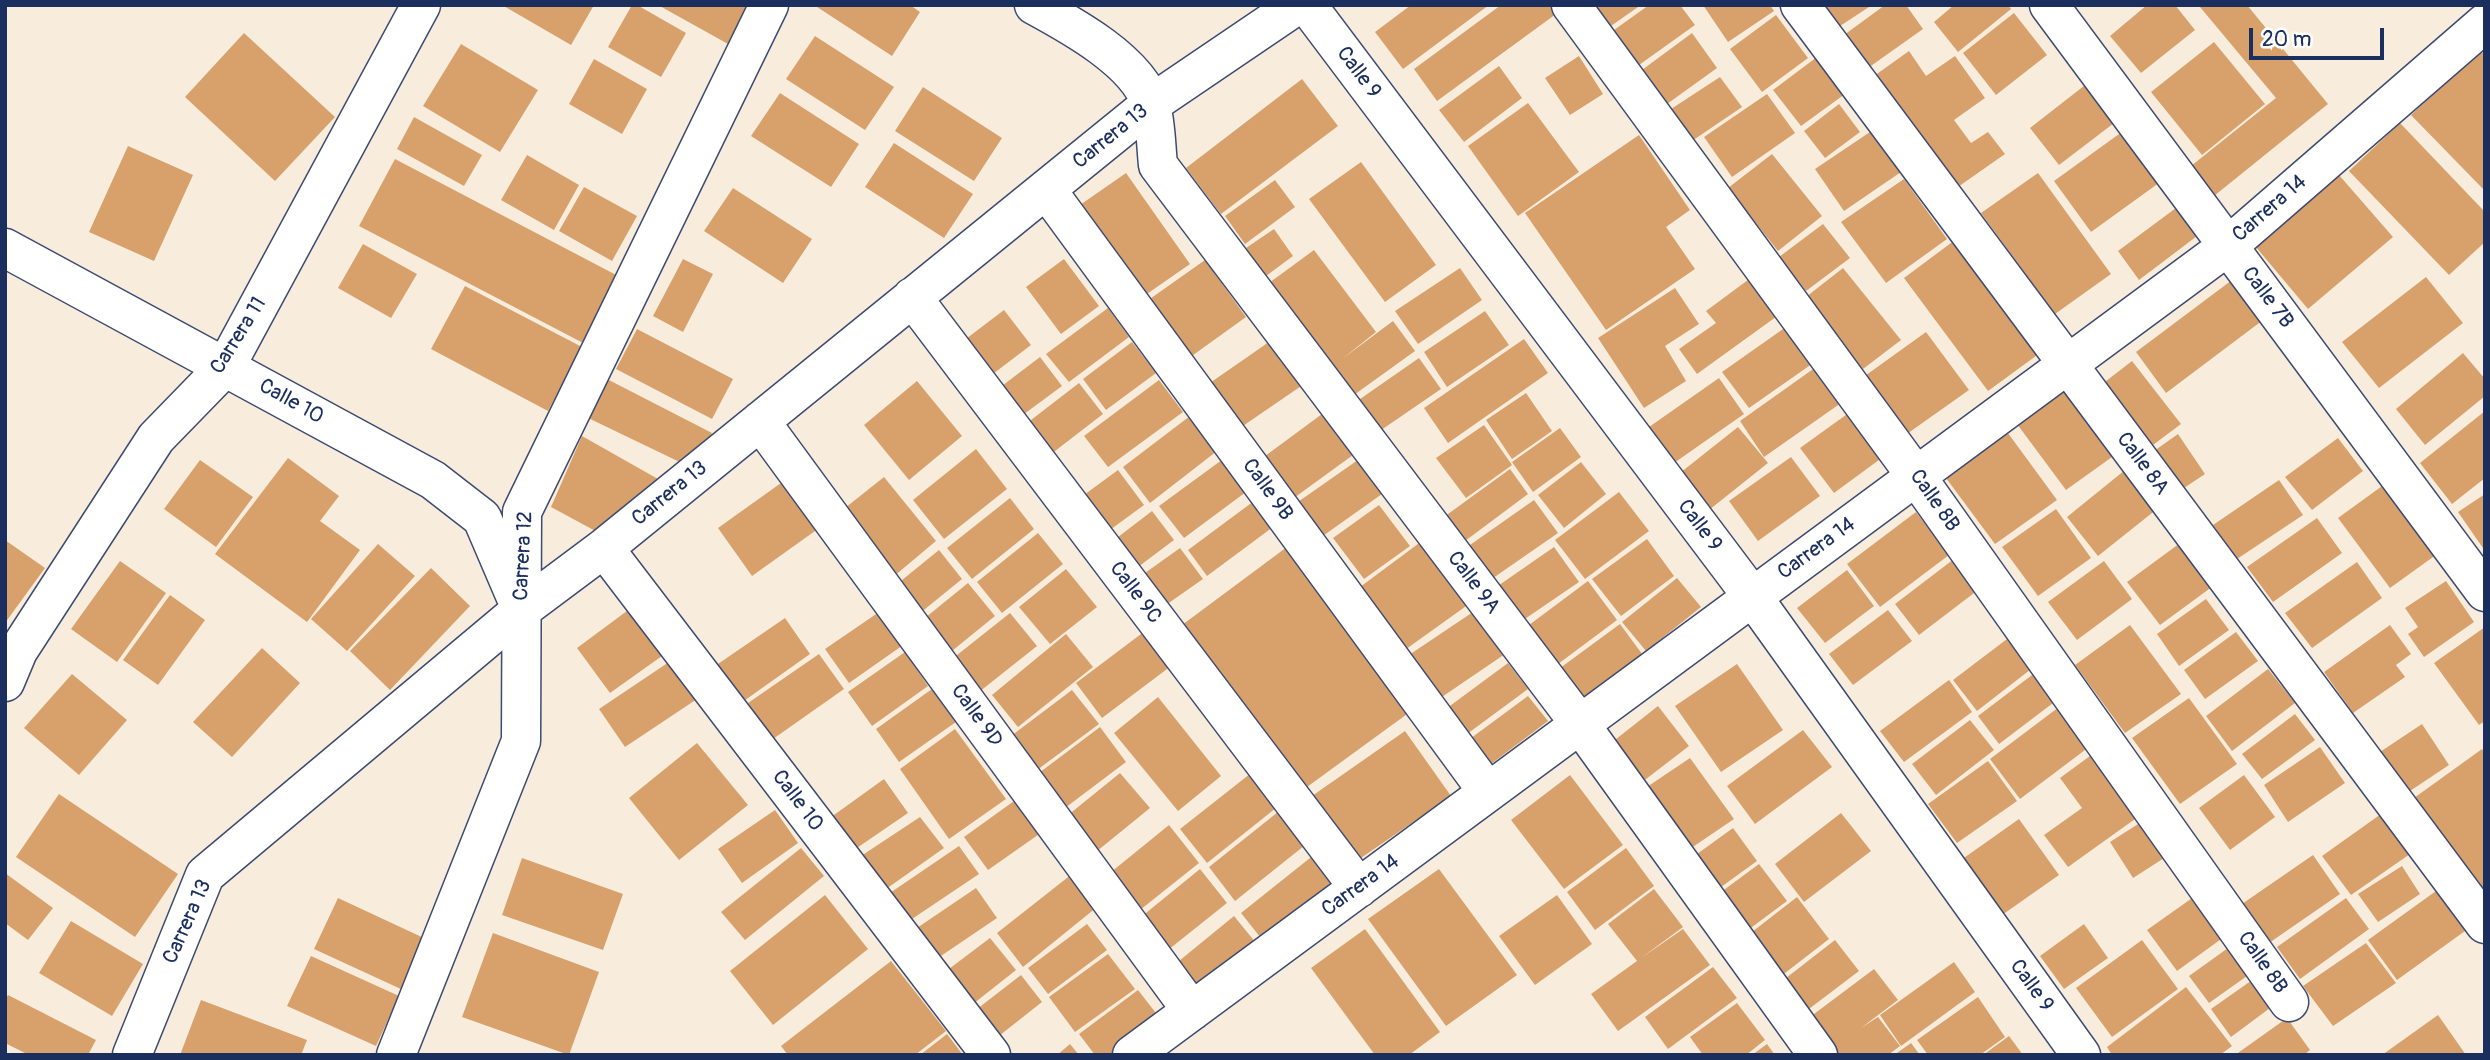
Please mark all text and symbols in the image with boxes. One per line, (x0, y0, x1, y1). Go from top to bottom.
scale bar (2252, 14, 2387, 58)
text: 20 m (2262, 26, 2311, 53)
street label: Calle 9 (1330, 42, 1386, 104)
street label: Carrera 13 (1068, 99, 1154, 175)
street label: Carrera 14 (2228, 170, 2312, 248)
street label: Calle 7B (2236, 262, 2298, 334)
street label: Carrera 11 (206, 293, 272, 379)
street label: Calle 10 (254, 374, 328, 430)
street label: Calle 8A (2110, 428, 2174, 500)
street label: Calle 9B (1236, 454, 1298, 526)
street label: Carrera 13 (627, 456, 713, 532)
street label: Calle 8B (1904, 465, 1964, 537)
street label: Calle 9 (1671, 495, 1727, 557)
street label: Carrera 12 (509, 511, 539, 601)
street label: Carrera 14 (1773, 512, 1861, 586)
street label: Calle 9A (1441, 547, 1505, 619)
street label: Calle 9C (1103, 557, 1167, 629)
street label: Calle 9D (945, 680, 1007, 752)
street label: Calle 10 (766, 765, 828, 837)
street label: Carrera 14 (1317, 849, 1405, 923)
street label: Carrera 13 (158, 876, 218, 968)
street label: Calle 8B (2232, 927, 2292, 999)
street label: Calle 9 (2004, 955, 2058, 1017)

